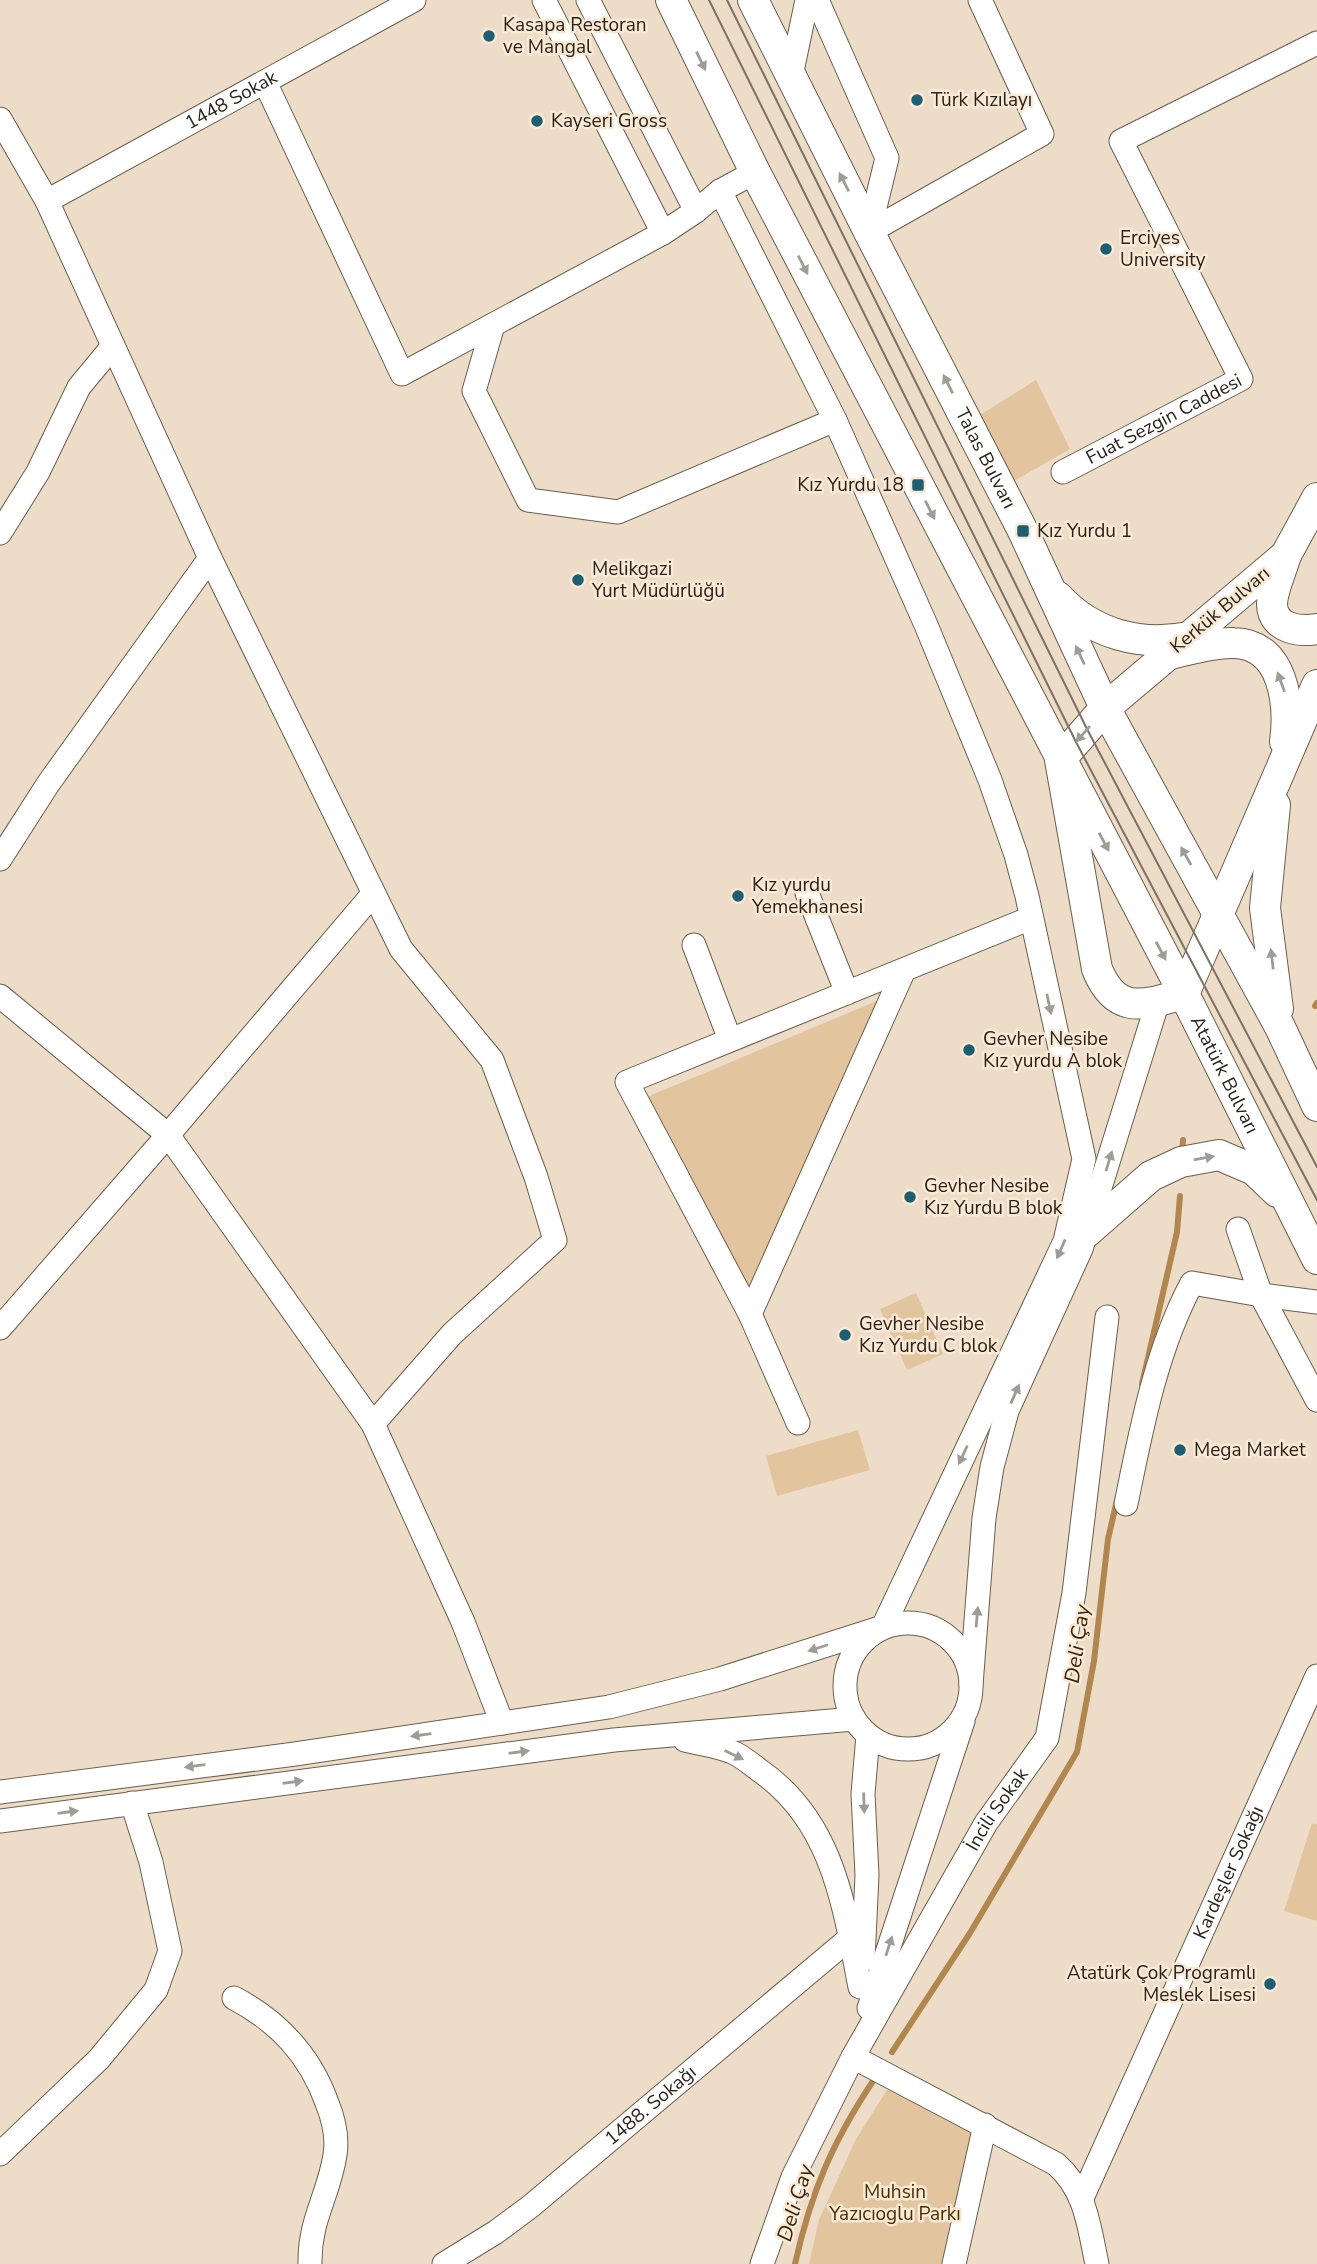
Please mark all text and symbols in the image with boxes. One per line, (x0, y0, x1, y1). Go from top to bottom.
place label: Kasapa Restoran ve Mangal (503, 12, 647, 60)
marker: Kasapa Restoran ve Mangal (481, 28, 497, 44)
one-way arrow (695, 51, 706, 71)
street label: 1448 Sokak (180, 64, 282, 136)
place label: Türk Kızılayı (931, 87, 1032, 113)
marker: Türk Kızılayı (909, 92, 925, 108)
place label: Kayseri Gross (551, 108, 667, 134)
marker: Kayseri Gross (529, 113, 545, 129)
one-way arrow (838, 172, 849, 192)
place label: Erciyes University (1120, 225, 1206, 273)
marker: Erciyes University (1098, 241, 1114, 257)
one-way arrow (797, 255, 809, 274)
street label: Fuat Sezgin Caddesi (1082, 368, 1247, 471)
one-way arrow (942, 374, 954, 394)
street label: Talas Bulvarı (949, 404, 1022, 513)
place label: Kız Yurdu 18 (797, 472, 904, 498)
marker: Kız Yurdu 18 (910, 477, 926, 493)
one-way arrow (925, 500, 936, 520)
place label: Kız Yurdu 1 (1037, 518, 1132, 544)
marker: Kız Yurdu 1 (1015, 523, 1031, 539)
place label: Melikgazi Yurt Müdürlüğü (591, 556, 725, 604)
street label: Kerkük Bulvarı (1165, 561, 1275, 659)
marker: Melikgazi Yurt Müdürlüğü (570, 572, 586, 588)
one-way arrow (1075, 644, 1086, 665)
one-way arrow (1275, 672, 1286, 693)
one-way arrow (1075, 725, 1091, 743)
one-way arrow (1098, 832, 1109, 852)
one-way arrow (1180, 846, 1192, 866)
place label: Kız yurdu Yemekhanesi (751, 872, 863, 920)
marker: Kız yurdu Yemekhanesi (730, 888, 746, 904)
one-way arrow (1155, 941, 1167, 961)
one-way arrow (1266, 948, 1277, 970)
one-way arrow (1044, 993, 1055, 1015)
street label: Atatürk Bulvarı (1184, 1011, 1265, 1138)
place label: Gevher Nesibe Kız yurdu A blok (983, 1026, 1123, 1074)
marker: Gevher Nesibe Kız yurdu A blok (961, 1042, 977, 1058)
one-way arrow (1104, 1150, 1114, 1171)
one-way arrow (1193, 1152, 1215, 1163)
place label: Gevher Nesibe Kız Yurdu B blok (924, 1173, 1063, 1221)
marker: Gevher Nesibe Kız Yurdu B blok (902, 1189, 918, 1205)
one-way arrow (1055, 1239, 1067, 1259)
place label: Gevher Nesibe Kız Yurdu C blok (859, 1311, 998, 1359)
marker: Gevher Nesibe Kız Yurdu C blok (837, 1327, 853, 1343)
one-way arrow (1009, 1384, 1021, 1404)
place label: Mega Market (1194, 1437, 1306, 1463)
marker: Mega Market (1172, 1442, 1188, 1458)
one-way arrow (957, 1445, 969, 1465)
water label: Deli Çay (1058, 1602, 1097, 1685)
one-way arrow (972, 1606, 983, 1628)
one-way arrow (808, 1643, 829, 1654)
one-way arrow (410, 1730, 432, 1741)
one-way arrow (508, 1747, 530, 1758)
one-way arrow (724, 1749, 744, 1761)
one-way arrow (184, 1761, 206, 1772)
street label: İncili Sokak (960, 1762, 1035, 1856)
one-way arrow (282, 1776, 304, 1787)
one-way arrow (858, 1792, 870, 1814)
street label: Kardeşler Sokağı (1187, 1802, 1270, 1943)
one-way arrow (57, 1806, 79, 1817)
one-way arrow (884, 1935, 895, 1956)
place label: Atatürk Çok Programlı Meslek Lisesi (1067, 1960, 1256, 2008)
marker: Atatürk Çok Programlı Meslek Lisesi (1262, 1976, 1278, 1992)
street label: 1488. Sokağı (599, 2059, 702, 2151)
water label: Deli Çay (770, 2160, 820, 2245)
park label: Muhsin Yazıcıoglu Parkı (828, 2179, 961, 2227)

